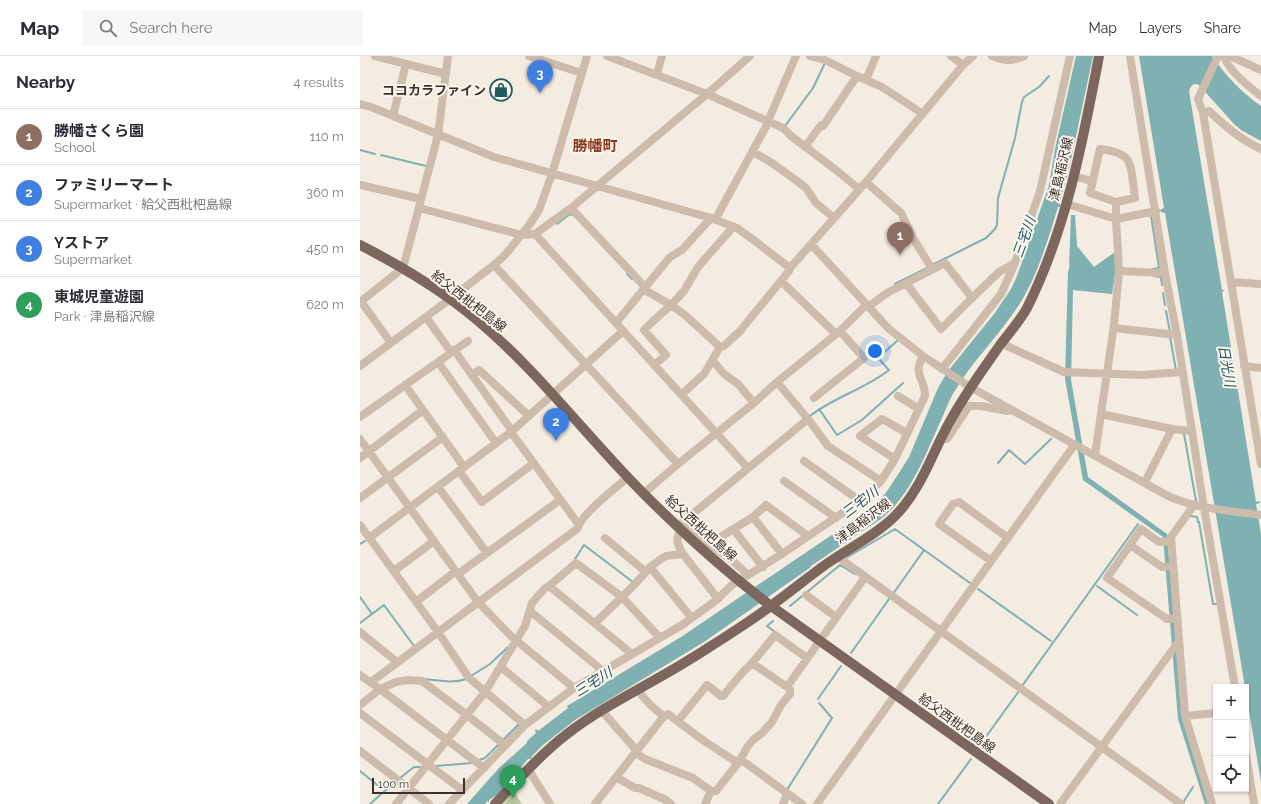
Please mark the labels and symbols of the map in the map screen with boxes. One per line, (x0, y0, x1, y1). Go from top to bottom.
pin: 3 (527, 60, 553, 93)
shop icon: ココカラファイン (488, 77, 514, 103)
place label: ココカラファイン (382, 83, 486, 98)
street label: 津島稲沢線 (1046, 136, 1076, 202)
district label: 勝幡町 (572, 137, 618, 155)
water label: 三宅川 (1009, 213, 1039, 259)
pin: 1 (887, 222, 913, 255)
street label: 給父西枇杷島線 (429, 267, 509, 335)
your location (865, 341, 885, 361)
water label: 日光川 (1215, 344, 1239, 390)
pin: 2 (543, 408, 569, 441)
water label: 三宅川 (838, 482, 883, 521)
street label: 給父西枇杷島線 (662, 492, 740, 564)
street label: 津島稲沢線 (833, 495, 893, 547)
water label: 三宅川 (571, 663, 617, 700)
street label: 給父西枇杷島線 (916, 690, 998, 756)
pin: 4 (500, 765, 526, 798)
scale bar (372, 776, 465, 795)

